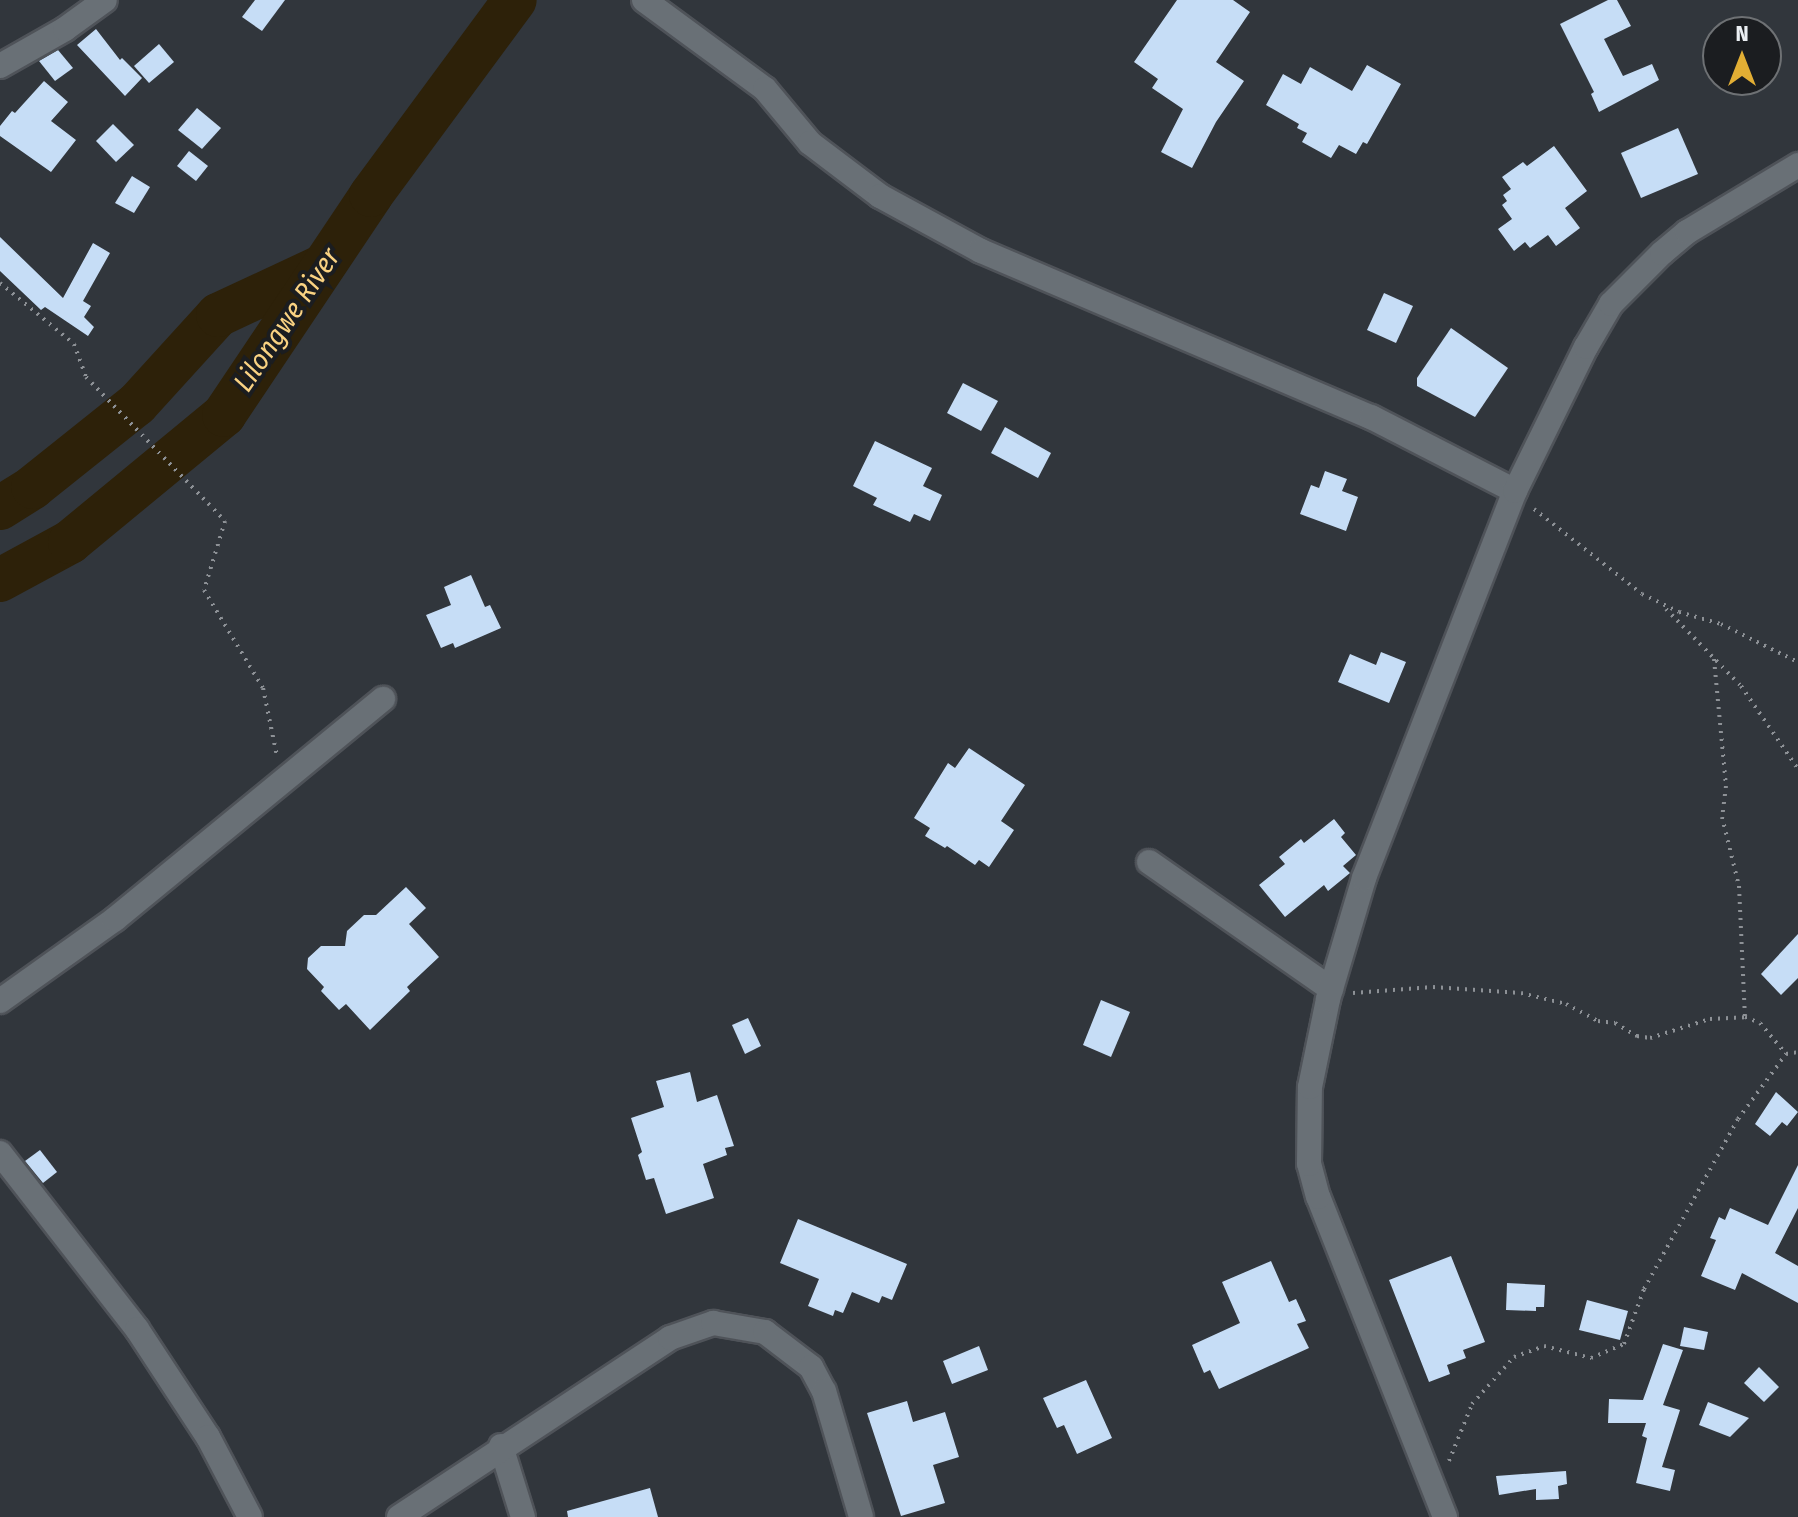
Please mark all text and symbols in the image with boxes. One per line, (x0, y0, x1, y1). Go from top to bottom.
north arrow (1702, 16, 1782, 96)
text: N (1735, 20, 1749, 47)
water label: Lilongwe River (227, 242, 347, 398)

